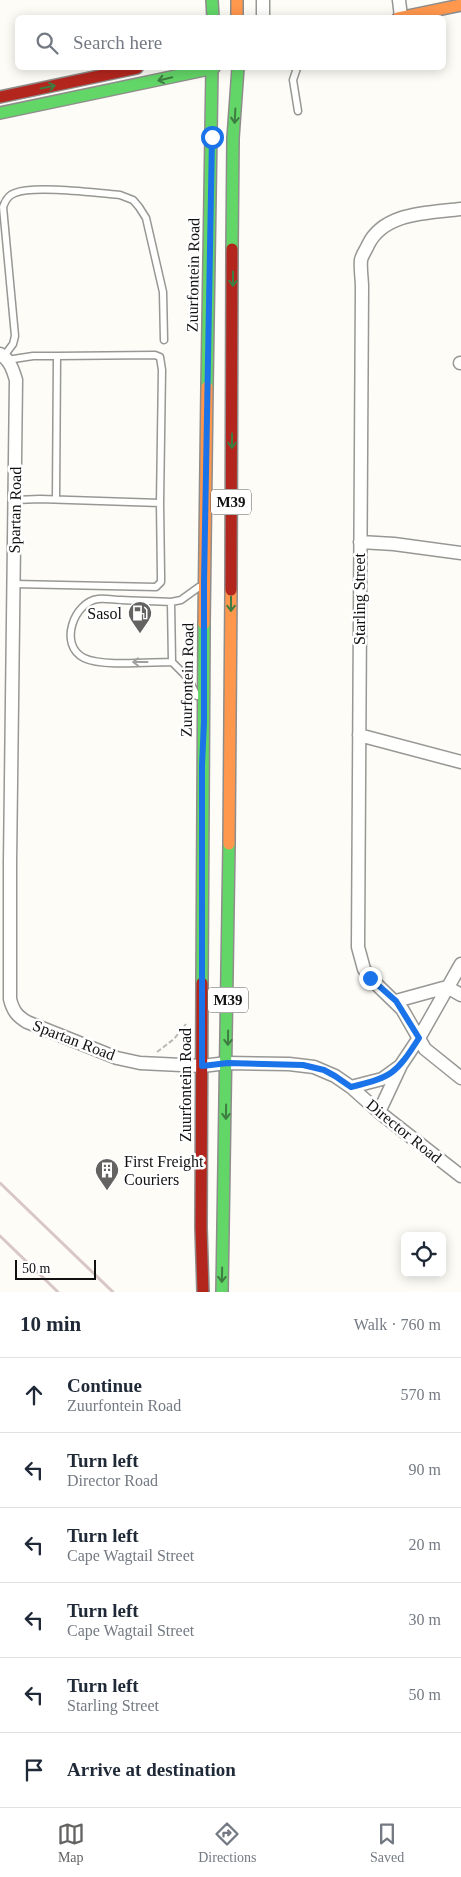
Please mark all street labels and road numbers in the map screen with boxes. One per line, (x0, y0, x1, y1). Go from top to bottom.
street label: Zuurfontein Road (184, 218, 202, 332)
street label: Spartan Road (6, 467, 25, 553)
road number: M39 (211, 490, 251, 514)
street label: Starling Street (351, 552, 369, 645)
street label: Zuurfontein Road (178, 623, 196, 737)
road number: M39 (208, 988, 248, 1012)
street label: Spartan Road (30, 1017, 117, 1064)
street label: Zuurfontein Road (177, 1028, 194, 1142)
street label: Director Road (363, 1096, 445, 1166)

